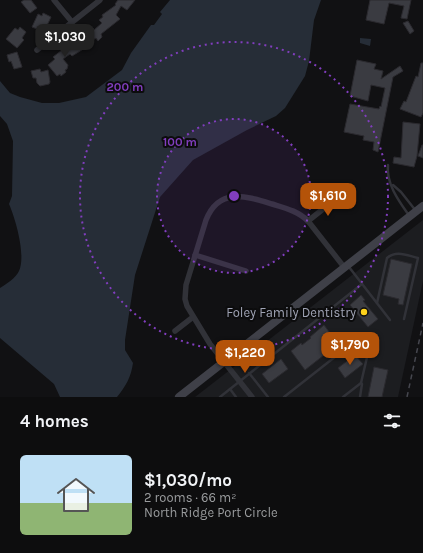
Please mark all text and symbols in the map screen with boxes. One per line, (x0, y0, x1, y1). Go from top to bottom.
pin: $1,030 (32, 24, 98, 58)
text: $1,030 (44, 29, 86, 44)
text: 200 m (107, 80, 143, 94)
text: 100 m (163, 135, 197, 149)
pin: $1,610 (295, 183, 361, 217)
text: $1,610 (309, 188, 347, 203)
centre of rings (227, 189, 241, 203)
place label: Foley Family Dentistry (226, 305, 356, 320)
marker: Foley Family Dentistry (359, 307, 369, 317)
pin: $1,790 (317, 332, 383, 366)
text: $1,790 (330, 337, 370, 352)
pin: $1,220 (212, 340, 278, 374)
text: $1,220 (225, 345, 265, 360)
icon: filters (381, 410, 403, 432)
text: 4 homes (20, 411, 89, 431)
text: $1,030/mo (144, 470, 232, 490)
icon: home (52, 471, 100, 519)
text: 2 rooms · 66 m² (144, 490, 236, 505)
text: North Ridge Port Circle (144, 505, 278, 520)

